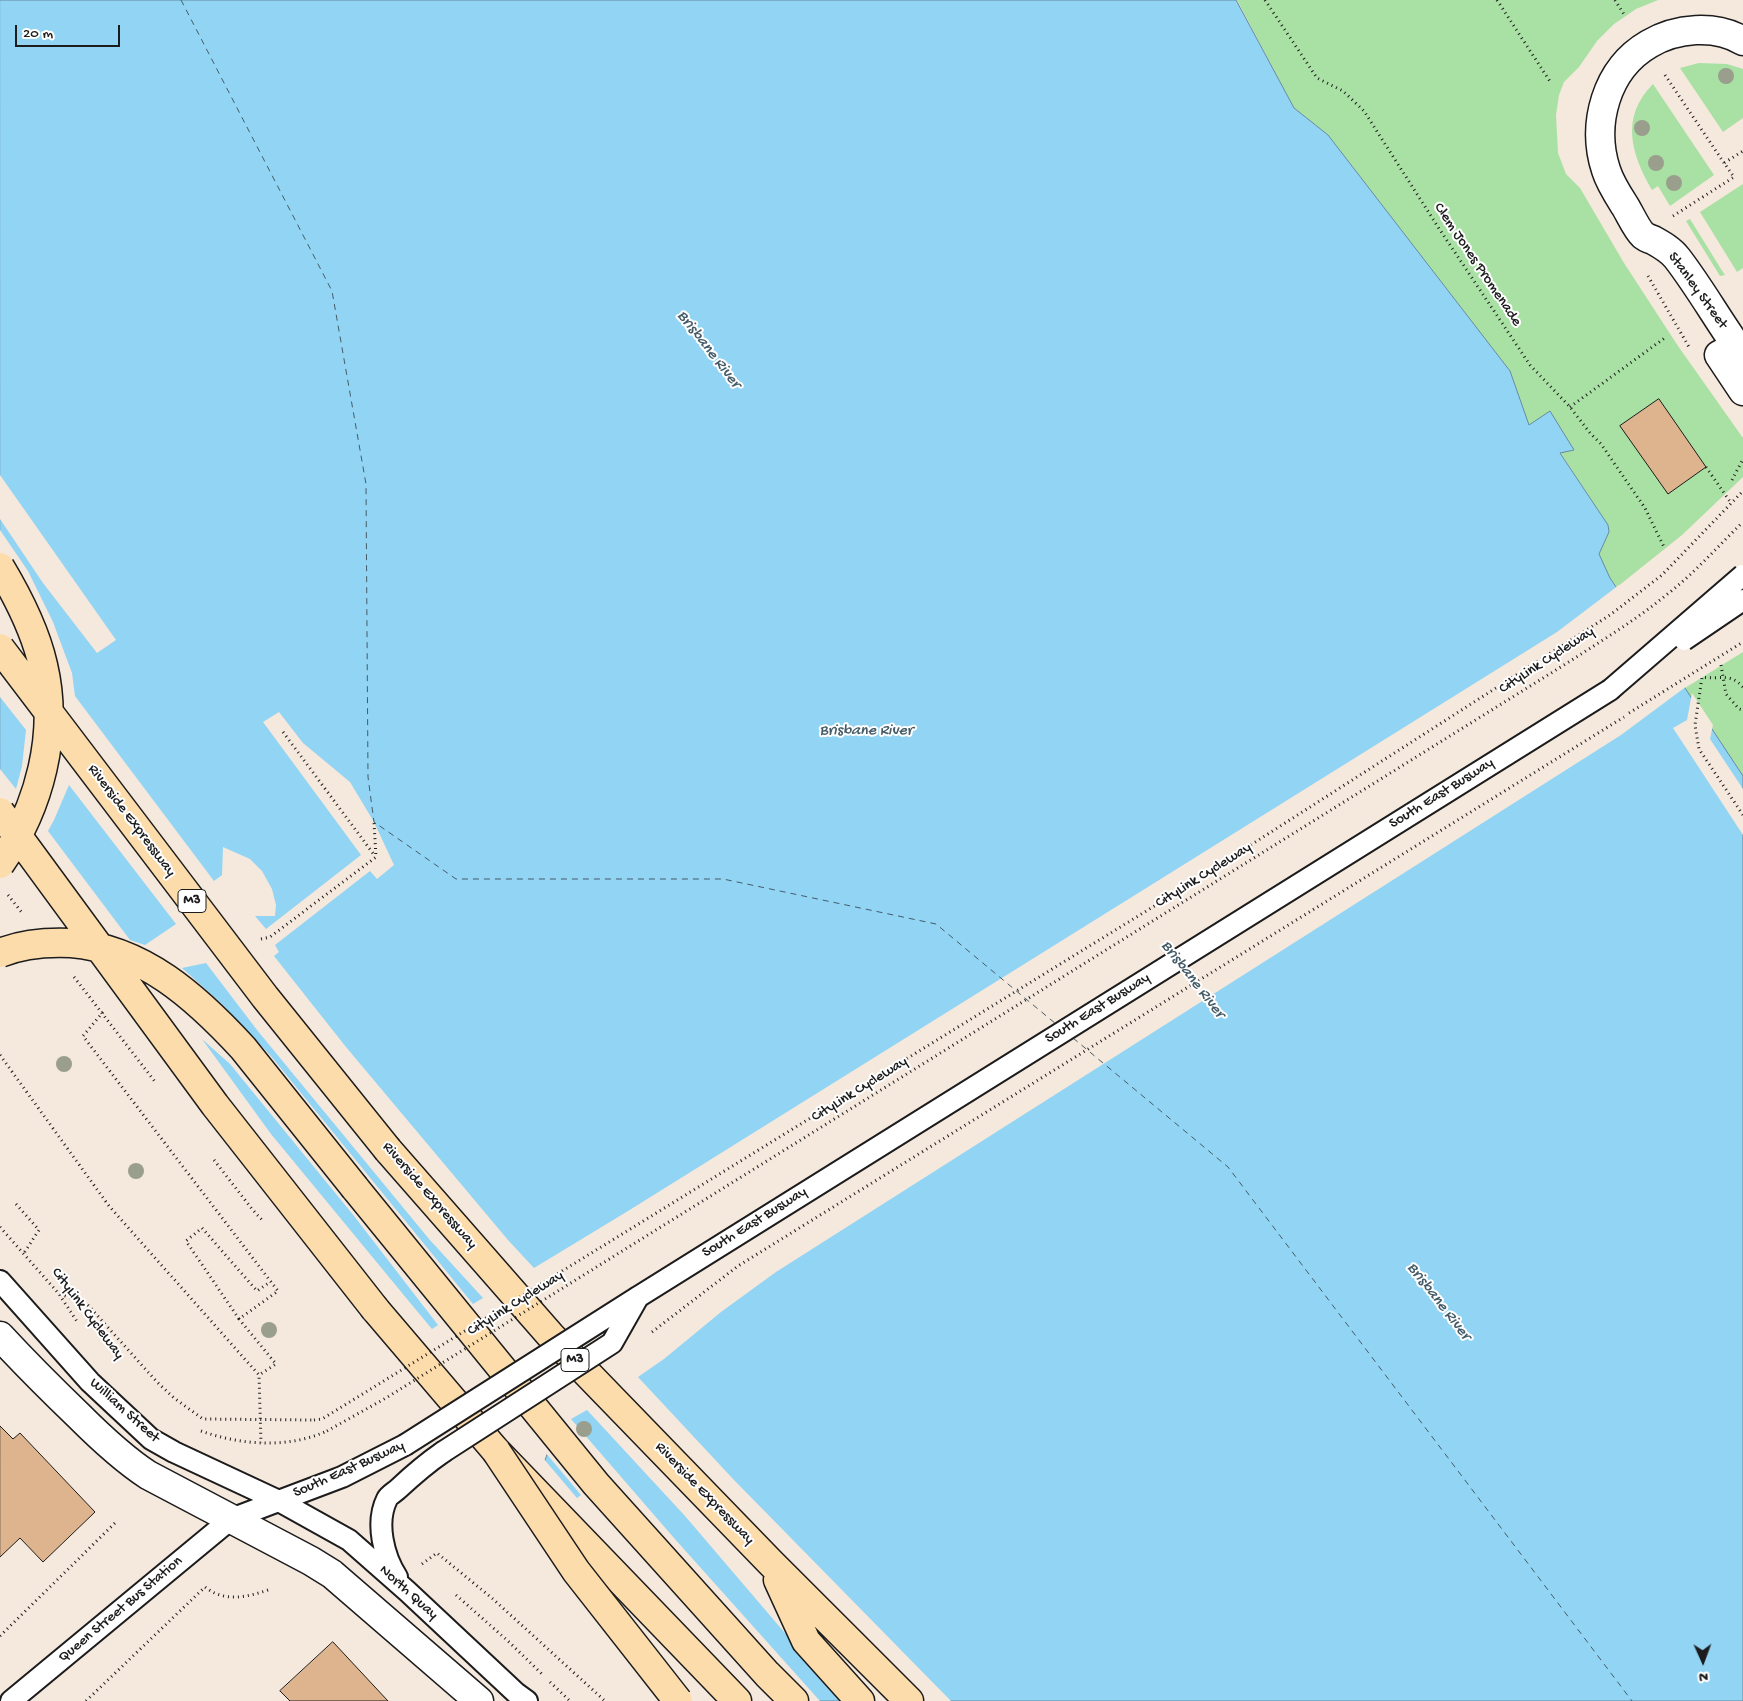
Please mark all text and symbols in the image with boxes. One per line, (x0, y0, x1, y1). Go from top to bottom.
scale bar (18, 15, 122, 47)
text: 20 m (23, 25, 53, 43)
street label: Clem Jones Promenade (1429, 200, 1525, 330)
street label: Stanley Street (1663, 249, 1731, 333)
water label: Brisbane River (672, 307, 744, 393)
street label: CityLink Cycleway (1496, 624, 1598, 698)
water label: Brisbane River (819, 722, 913, 742)
street label: South East Busway (1386, 755, 1498, 833)
street label: Riverside Expressway (83, 761, 179, 881)
street label: CityLink Cycleway (1153, 839, 1255, 913)
road number: M3 (178, 889, 206, 912)
water label: Brisbane River (1156, 937, 1228, 1023)
street label: South East Busway (1042, 970, 1154, 1048)
street label: CityLink Cycleway (809, 1053, 911, 1127)
street label: Riverside Expressway (378, 1139, 480, 1253)
street label: South East Busway (699, 1184, 811, 1262)
water label: Brisbane River (1402, 1259, 1474, 1345)
street label: CityLink Cycleway (47, 1265, 127, 1363)
street label: CityLink Cycleway (465, 1267, 567, 1341)
road number: M3 (561, 1348, 589, 1372)
street label: William Street (85, 1375, 163, 1447)
street label: South East Busway (291, 1437, 407, 1503)
street label: Riverside Expressway (650, 1439, 758, 1549)
street label: Queen Street Bus Station (55, 1553, 187, 1667)
street label: North Quay (375, 1562, 441, 1624)
north arrow (1678, 1636, 1728, 1686)
text: N (1699, 1668, 1708, 1685)

